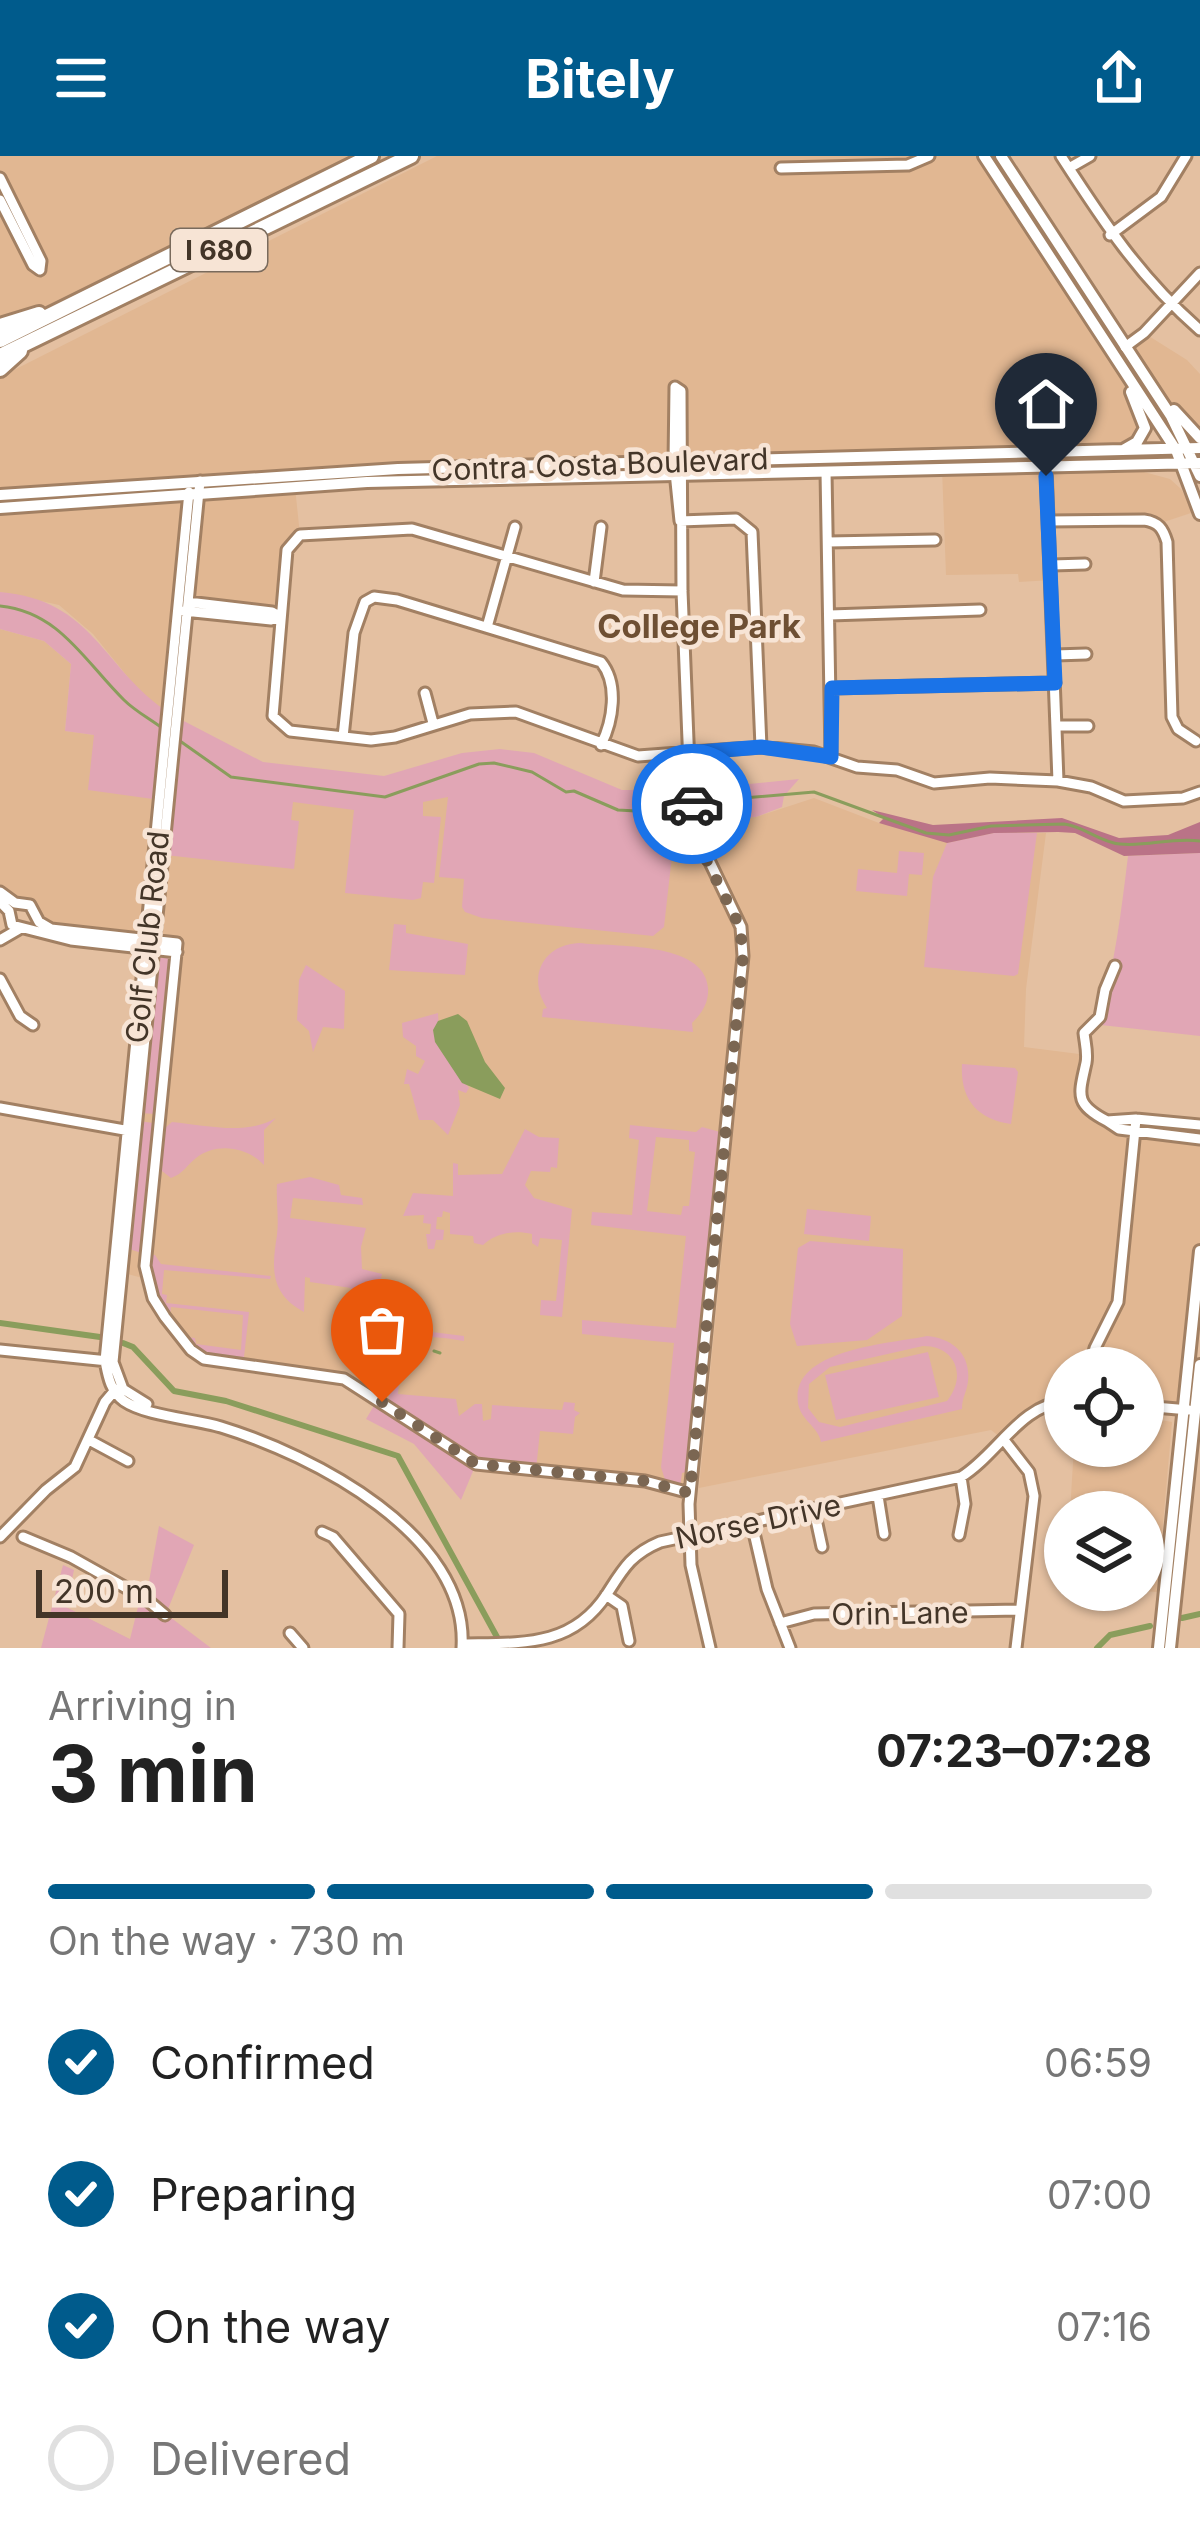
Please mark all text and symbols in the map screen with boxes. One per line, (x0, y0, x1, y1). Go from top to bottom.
icon: menu (48, 45, 114, 111)
icon: share (1086, 45, 1152, 111)
text: Bitely (525, 46, 675, 111)
road number: I 680 (171, 229, 267, 271)
pin (995, 353, 1097, 476)
icon: home (1013, 371, 1079, 437)
street label: Contra Costa Boulevard (431, 440, 769, 488)
district label: College Park (597, 606, 801, 646)
courier (632, 744, 752, 864)
icon: car (659, 771, 725, 837)
street label: Golf Club Road (118, 829, 176, 1045)
pin (331, 1279, 433, 1402)
icon: bag (349, 1297, 415, 1363)
map controls (1044, 1347, 1164, 1611)
button: locate (1044, 1347, 1164, 1467)
street label: Norse Drive (672, 1486, 844, 1556)
button: layers (1044, 1491, 1164, 1611)
scale bar (36, 1564, 228, 1617)
text: 200 m (54, 1571, 154, 1611)
street label: Orin Lane (831, 1594, 969, 1632)
text: Arriving in (48, 1682, 237, 1729)
text: 07:23–07:28 (876, 1723, 1152, 1778)
text: 3 min (48, 1726, 258, 1821)
text: On the way · 730 m (48, 1917, 405, 1964)
icon: check (48, 2029, 114, 2095)
text: Confirmed (150, 2035, 375, 2090)
text: 06:59 (1044, 2039, 1152, 2086)
icon: check (48, 2161, 114, 2227)
text: Preparing (150, 2167, 357, 2222)
text: 07:00 (1047, 2171, 1152, 2218)
icon: check (48, 2293, 114, 2359)
text: On the way (150, 2299, 391, 2354)
text: 07:16 (1056, 2303, 1152, 2350)
text: Delivered (150, 2431, 351, 2486)

